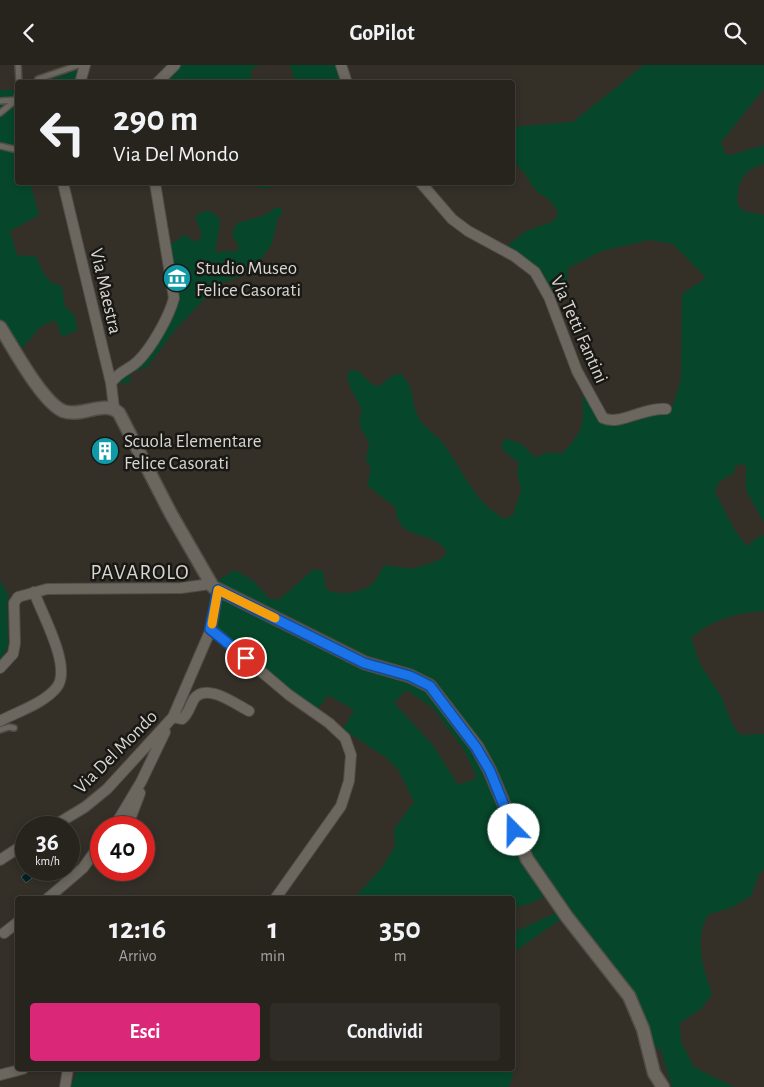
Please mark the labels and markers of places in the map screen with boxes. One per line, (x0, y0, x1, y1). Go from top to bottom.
place label: Studio Museo Felice Casorati (196, 259, 301, 300)
museum icon: Studio Museo Felice Casorati (162, 263, 192, 293)
place label: Scuola Elementare Felice Casorati (124, 432, 261, 473)
building icon: Scuola Elementare Felice Casorati (90, 436, 120, 466)
pin (225, 637, 267, 679)

